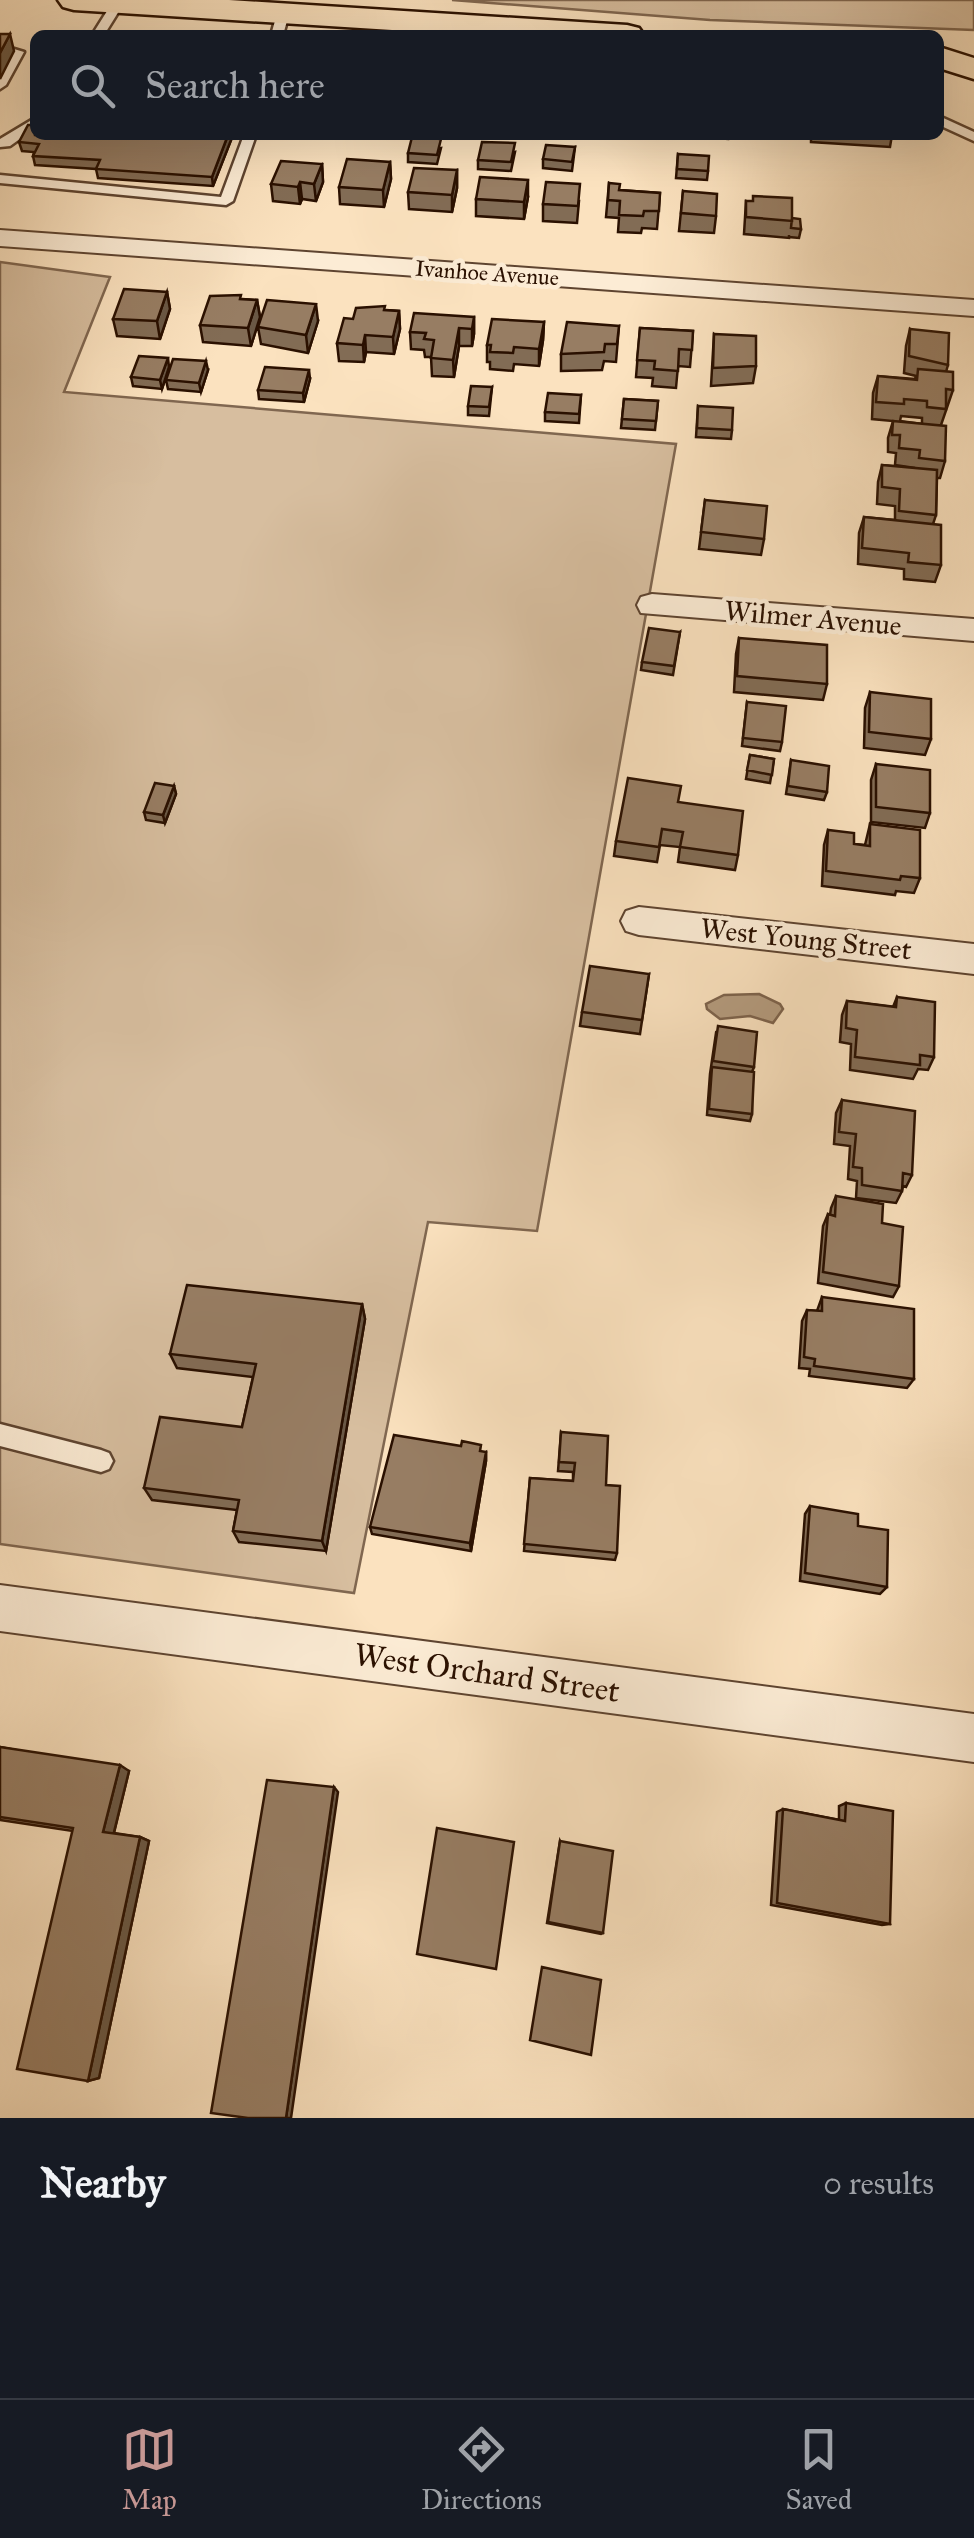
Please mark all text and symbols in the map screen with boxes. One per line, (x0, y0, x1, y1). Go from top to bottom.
search box (30, 30, 944, 140)
icon: search (65, 58, 120, 113)
text: Search here (145, 62, 325, 108)
street label: Ivanhoe Avenue (414, 255, 560, 291)
street label: Wilmer Avenue (723, 593, 903, 643)
street label: West Young Street (699, 911, 913, 968)
street label: West Orchard Street (352, 1635, 622, 1711)
text: Nearby (40, 2157, 165, 2209)
text: 0 results (823, 2164, 934, 2203)
tab: Map (122, 2422, 177, 2517)
tab: Directions (421, 2422, 542, 2517)
tab: Saved (786, 2422, 852, 2517)

